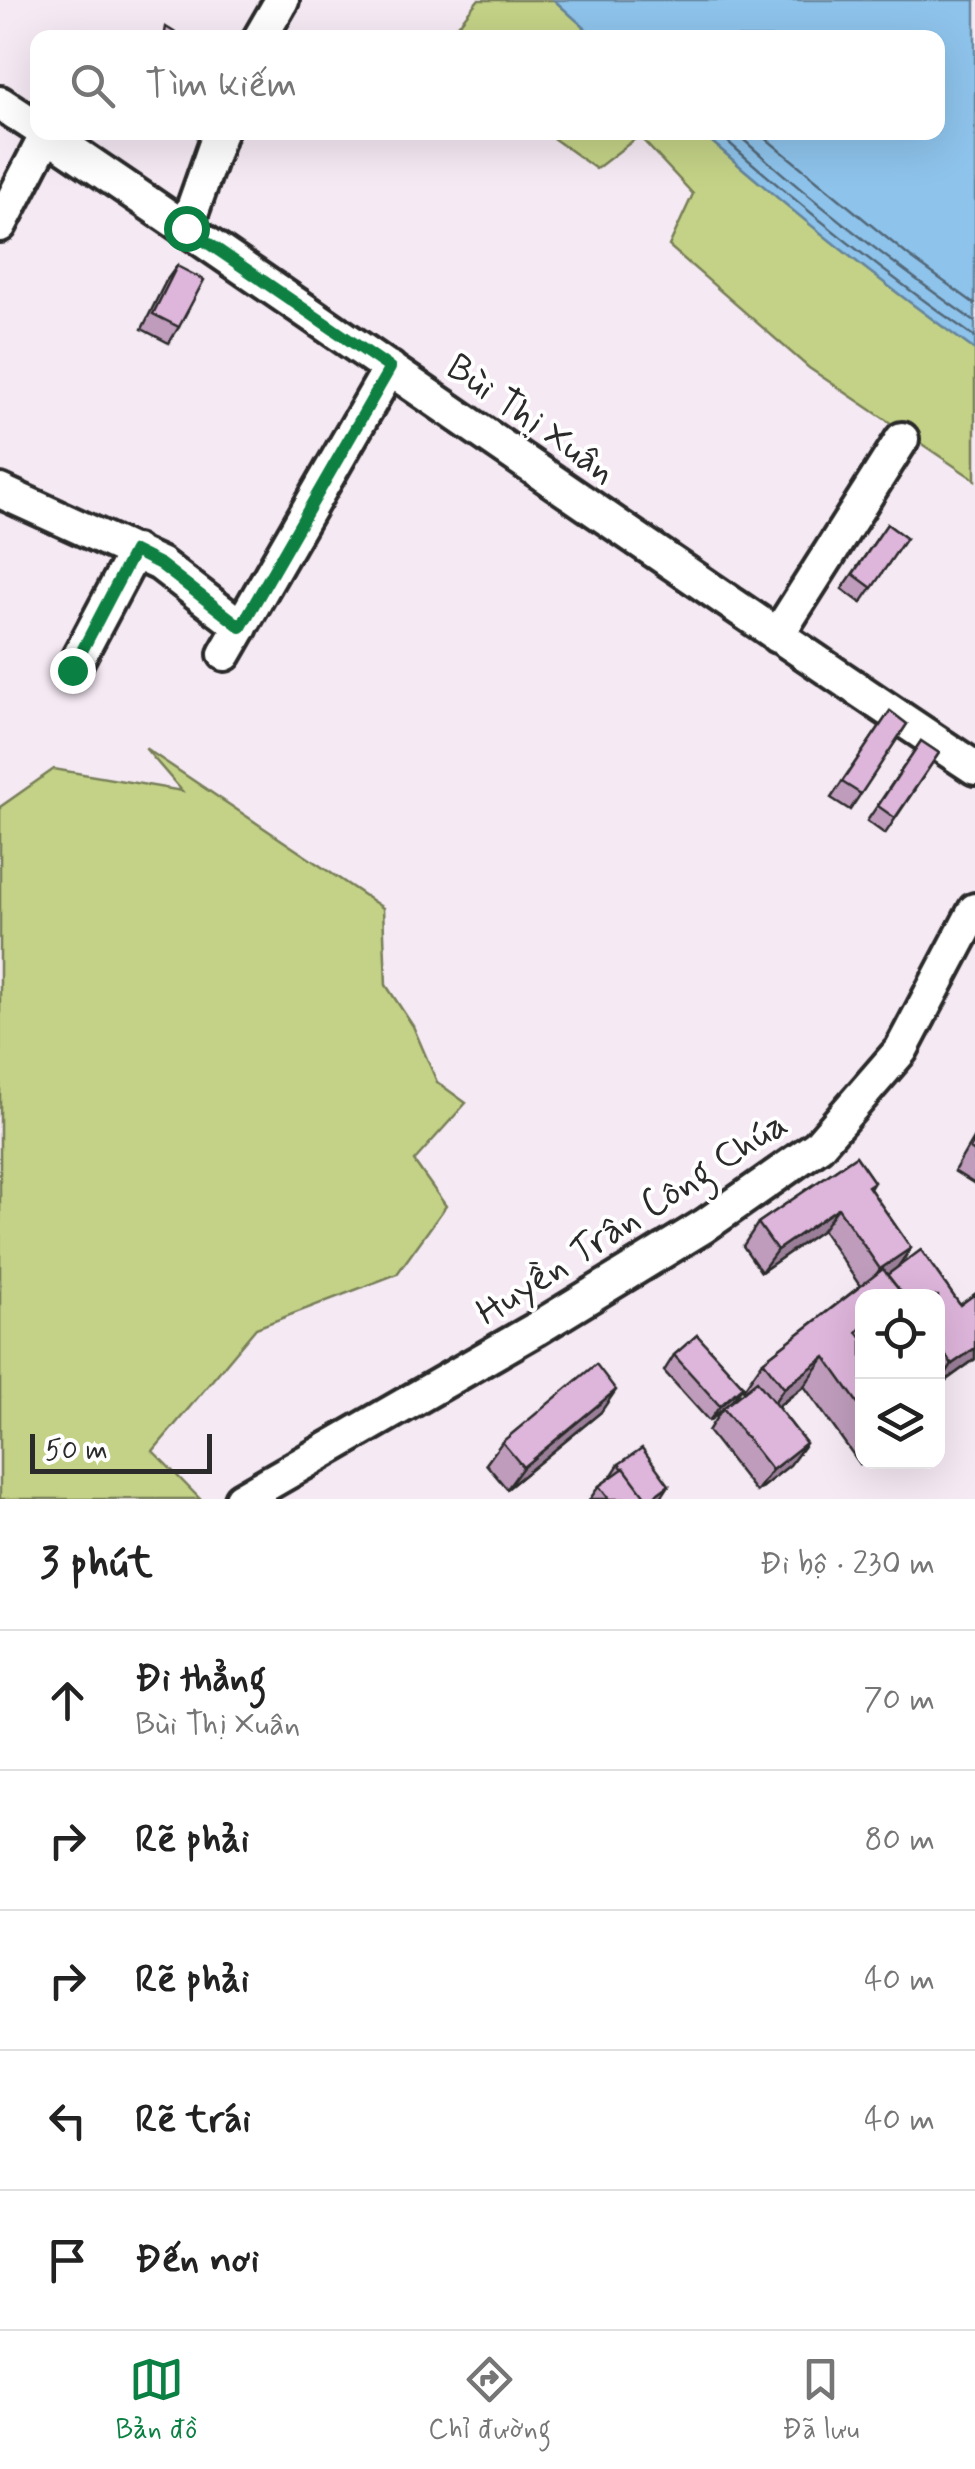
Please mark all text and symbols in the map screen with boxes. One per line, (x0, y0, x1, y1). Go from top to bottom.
search box (30, 30, 945, 140)
icon: search (65, 58, 120, 113)
text: Tìm kiếm (145, 61, 297, 110)
route start (164, 206, 210, 252)
street label: Bùi Thị Xuân (436, 344, 625, 496)
route end (50, 648, 96, 694)
street label: Huyền Trân Công Chúa (467, 1100, 799, 1341)
map controls (855, 1289, 945, 1469)
button: locate (855, 1289, 945, 1379)
button: layers (855, 1379, 945, 1469)
scale bar (30, 1429, 212, 1474)
text: 50 m (45, 1433, 108, 1470)
text: 3 phút (40, 1537, 153, 1592)
text: Đi bộ · 230 m (759, 1543, 935, 1585)
text: Đi thẳng (135, 1655, 267, 1704)
icon: ahead (40, 1673, 95, 1728)
text: 70 m (863, 1679, 935, 1721)
text: Bùi Thị Xuân (135, 1704, 300, 1746)
icon: right (40, 1813, 95, 1868)
text: Rẽ phải (135, 1816, 249, 1865)
text: 80 m (865, 1819, 935, 1861)
icon: right (40, 1953, 95, 2008)
text: Rẽ phải (135, 1956, 249, 2005)
text: 40 m (864, 1959, 935, 2001)
icon: left (40, 2093, 95, 2148)
text: Rẽ trái (135, 2096, 251, 2145)
text: 40 m (864, 2099, 935, 2141)
icon: arrive (40, 2233, 95, 2288)
text: Đến nơi (135, 2236, 259, 2285)
tab: Bản đồ (116, 2352, 197, 2449)
tab: Chỉ đường (428, 2352, 551, 2449)
tab: Đã lưu (782, 2352, 859, 2449)

